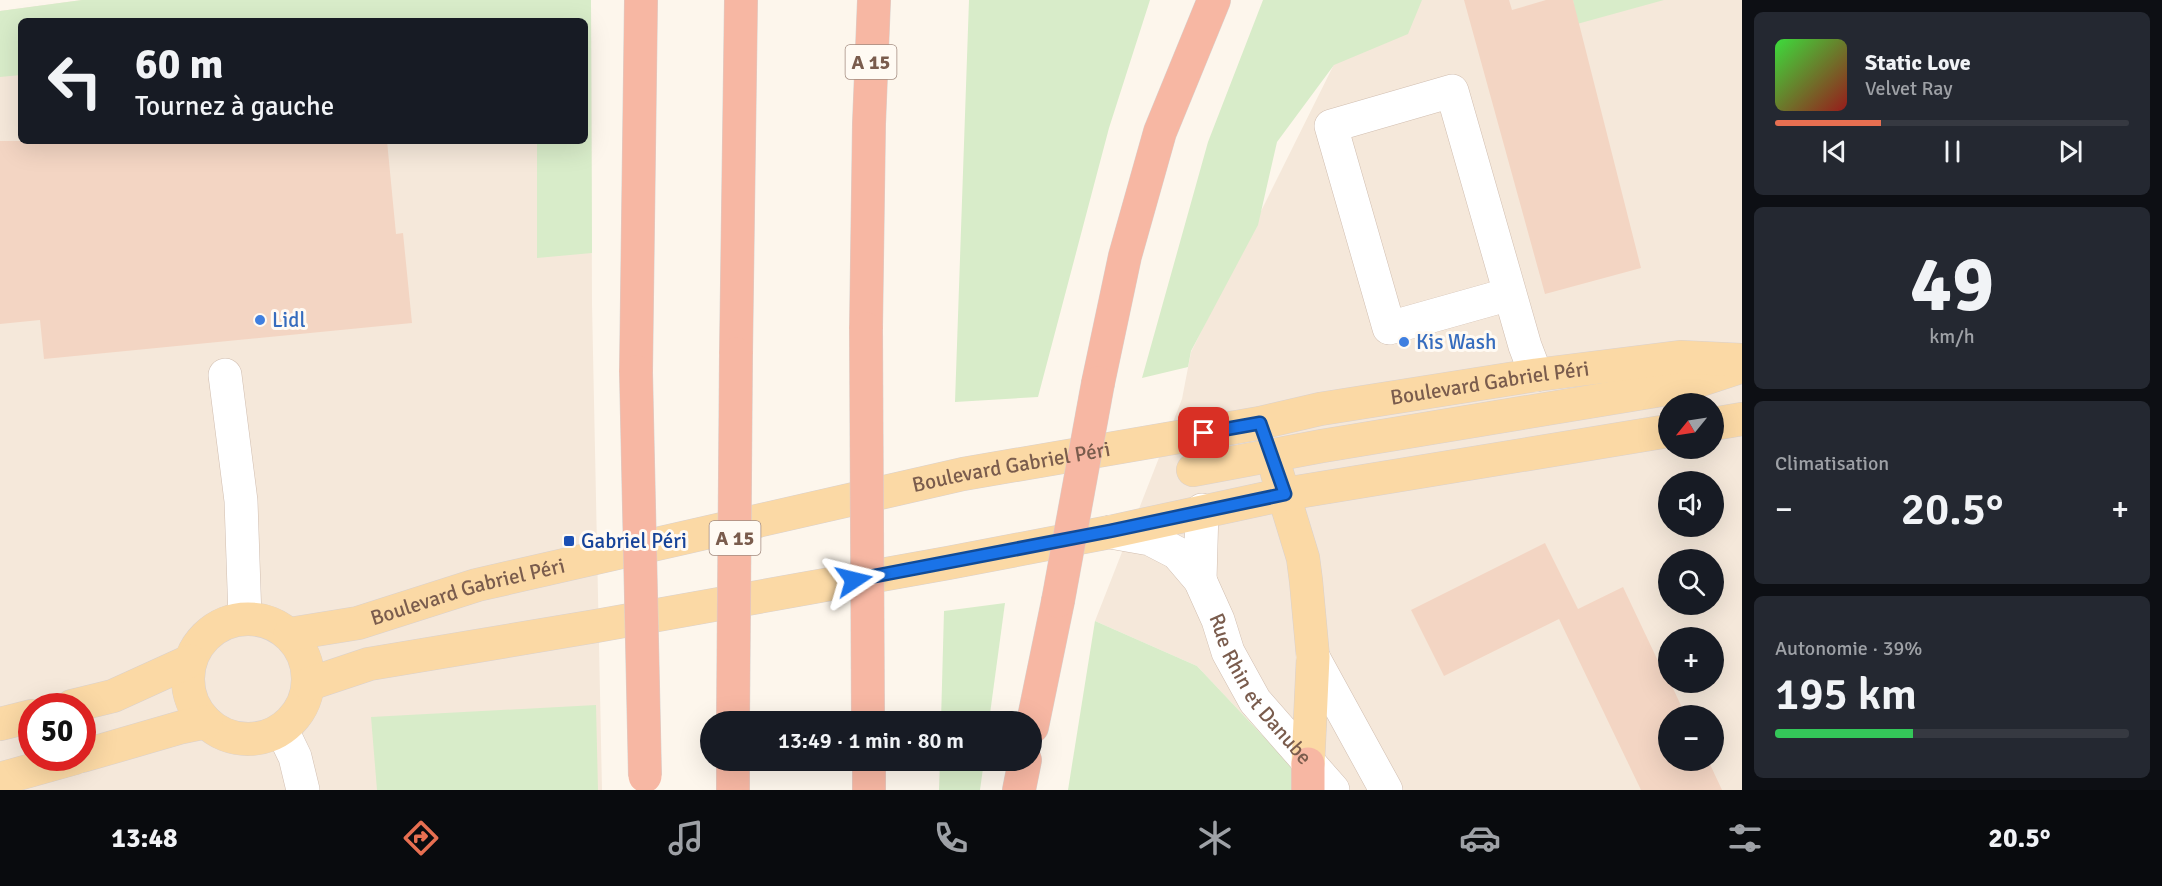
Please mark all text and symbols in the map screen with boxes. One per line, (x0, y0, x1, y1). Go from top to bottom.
text: 60 m (135, 39, 224, 90)
icon: left (36, 42, 114, 120)
road number: A 15 (846, 45, 896, 79)
text: Static Love (1865, 49, 1971, 76)
text: Velvet Ray (1865, 76, 1953, 101)
text: Tournez à gauche (135, 90, 334, 123)
icon: previous (1818, 135, 1851, 168)
icon: pause (1936, 135, 1969, 168)
icon: next (2054, 135, 2087, 168)
text: 49 (1910, 237, 1994, 333)
place label: Lidl (272, 307, 306, 333)
marker: Lidl (253, 313, 267, 327)
text: km/h (1929, 324, 1975, 349)
place label: Kis Wash (1416, 329, 1496, 355)
marker: Kis Wash (1397, 335, 1411, 349)
street label: Boulevard Gabriel Péri (1388, 355, 1591, 411)
north arrow (1658, 393, 1724, 459)
map controls (1658, 393, 1724, 771)
pin (1178, 407, 1229, 458)
icon: arrive (1187, 416, 1220, 449)
street label: Boulevard Gabriel Péri (910, 436, 1112, 498)
text: Climatisation (1775, 451, 1889, 476)
button: sound (1658, 471, 1724, 537)
text: 20.5° (1901, 482, 2003, 537)
text: − (1775, 489, 1793, 530)
text: + (2111, 489, 2129, 530)
road number: A 15 (710, 521, 760, 555)
place label: Gabriel Péri (581, 528, 687, 554)
marker: Gabriel Péri (562, 534, 576, 548)
position arrow (822, 548, 886, 612)
button: search (1658, 549, 1724, 615)
street label: Boulevard Gabriel Péri (367, 552, 567, 631)
street label: Rue Rhin et Danube (1204, 609, 1318, 770)
button: + (1658, 627, 1724, 693)
text: Autonomie · 39% (1775, 636, 1922, 661)
text: 195 km (1775, 667, 1917, 722)
speed limit sign: 50 (18, 693, 96, 771)
button: − (1658, 705, 1724, 771)
text: 13:49 · 1 min · 80 m (778, 727, 964, 754)
icon: directions (400, 817, 442, 859)
icon: music (665, 817, 707, 859)
icon: phone (930, 817, 972, 859)
icon: climate (1194, 817, 1236, 859)
icon: car (1459, 817, 1501, 859)
icon: filters (1724, 817, 1766, 859)
text: 13:48 (111, 822, 178, 855)
text: 20.5° (1988, 822, 2051, 855)

